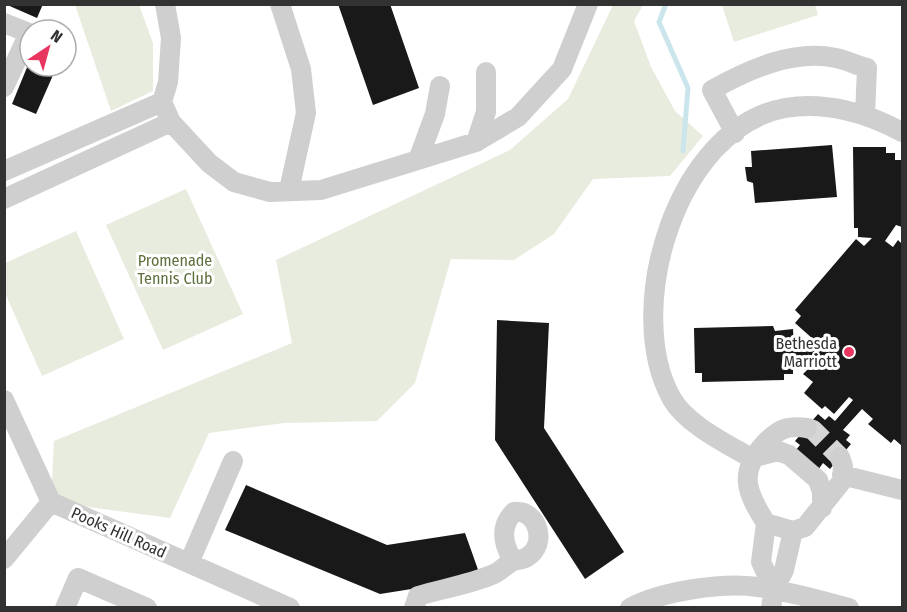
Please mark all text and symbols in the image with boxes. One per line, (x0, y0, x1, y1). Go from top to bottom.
north arrow (18, 18, 78, 78)
text: N (47, 26, 66, 47)
park label: Promenade Tennis Club (138, 251, 213, 288)
place label: Bethesda Marriott (776, 334, 838, 371)
marker: Bethesda Marriott (842, 345, 856, 359)
street label: Pooks Hill Road (68, 503, 169, 562)

